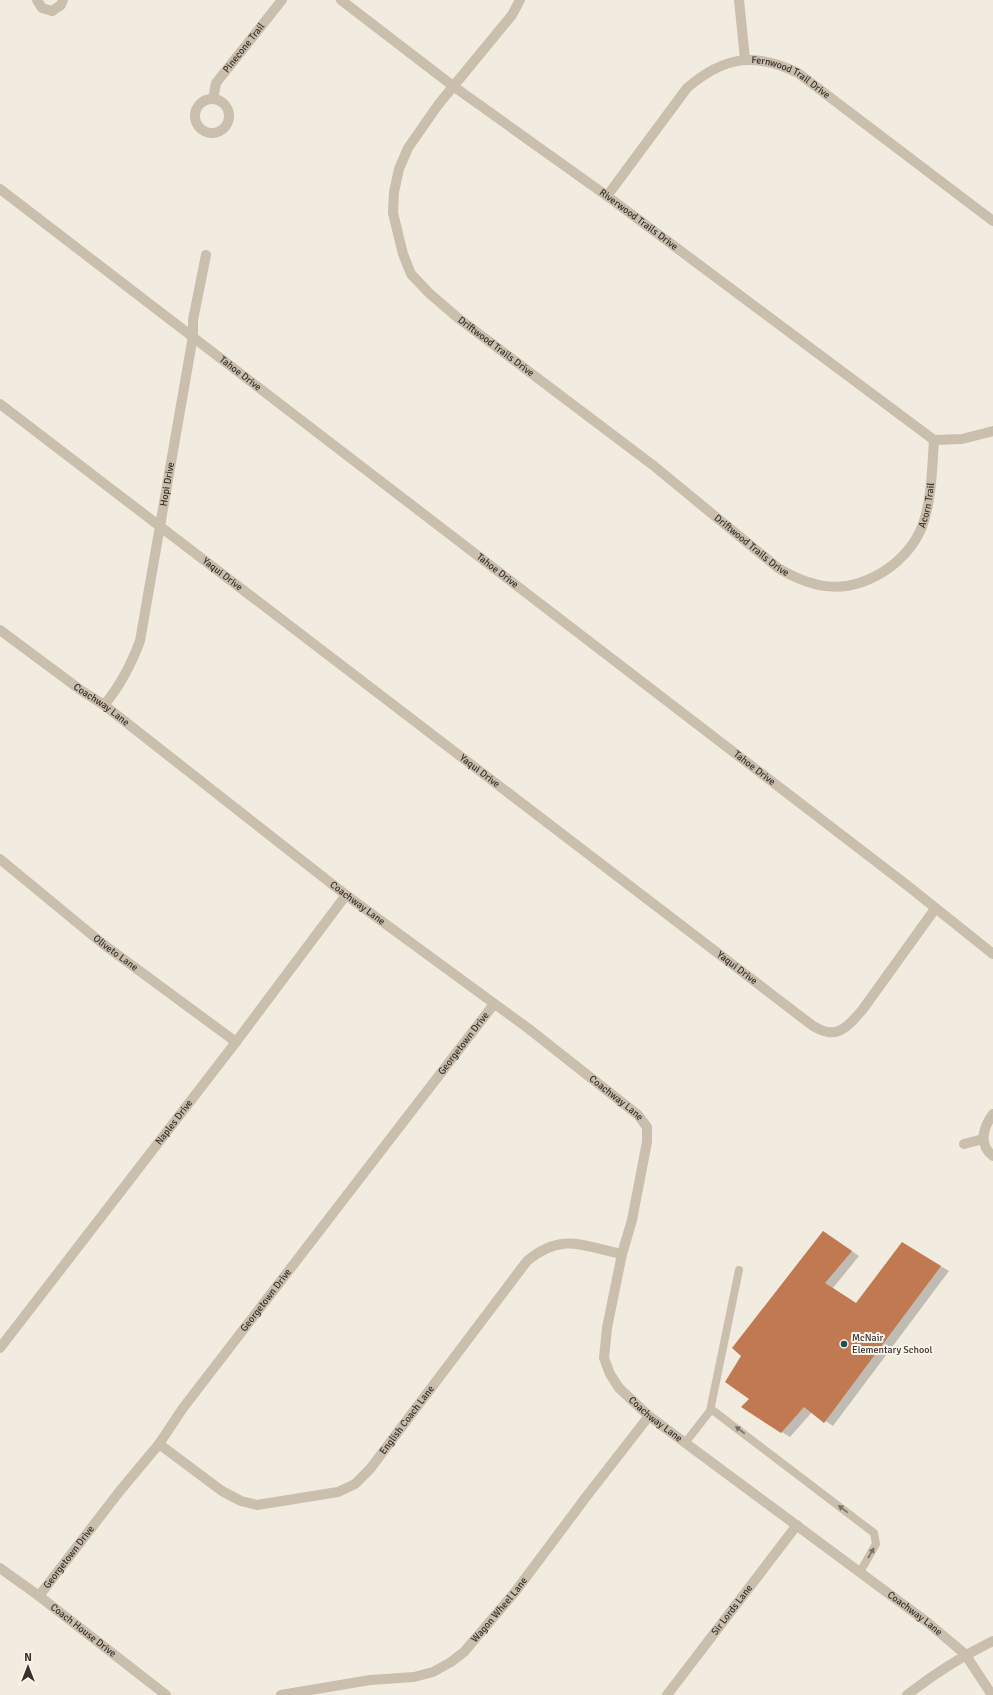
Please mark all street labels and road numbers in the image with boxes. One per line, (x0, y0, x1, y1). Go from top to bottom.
street label: Pinecone Trail (220, 21, 267, 75)
street label: Fernwood Trail Drive (751, 54, 832, 101)
street label: Riverwood Trails Drive (597, 187, 680, 253)
street label: Driftwood Trails Drive (455, 314, 536, 379)
street label: Tahoe Drive (217, 354, 264, 393)
street label: Hopi Drive (158, 461, 177, 507)
street label: Acorn Trail (916, 482, 937, 530)
street label: Driftwood Trails Drive (712, 512, 791, 579)
street label: Tahoe Drive (474, 551, 521, 591)
street label: Yaqui Drive (200, 555, 245, 593)
street label: Coachway Lane (71, 681, 132, 729)
street label: Tahoe Drive (731, 748, 778, 788)
street label: Yaqui Drive (457, 752, 502, 790)
street label: Coachway Lane (327, 879, 387, 928)
street label: Oliveto Lane (91, 932, 140, 974)
street label: Yaqui Drive (714, 949, 760, 987)
street label: Georgetown Drive (436, 1010, 492, 1077)
street label: Coachway Lane (587, 1073, 646, 1123)
street label: Naples Drive (153, 1097, 195, 1147)
street label: Georgetown Drive (238, 1266, 294, 1334)
street label: English Coach Lane (377, 1383, 437, 1457)
street label: Coachway Lane (626, 1394, 685, 1445)
street label: Georgetown Drive (41, 1523, 97, 1591)
street label: Wagon Wheel Lane (469, 1575, 530, 1645)
street label: Sir Lords Lane (709, 1582, 755, 1638)
street label: Coachway Lane (885, 1589, 945, 1638)
street label: Coach House Drive (48, 1601, 118, 1660)

